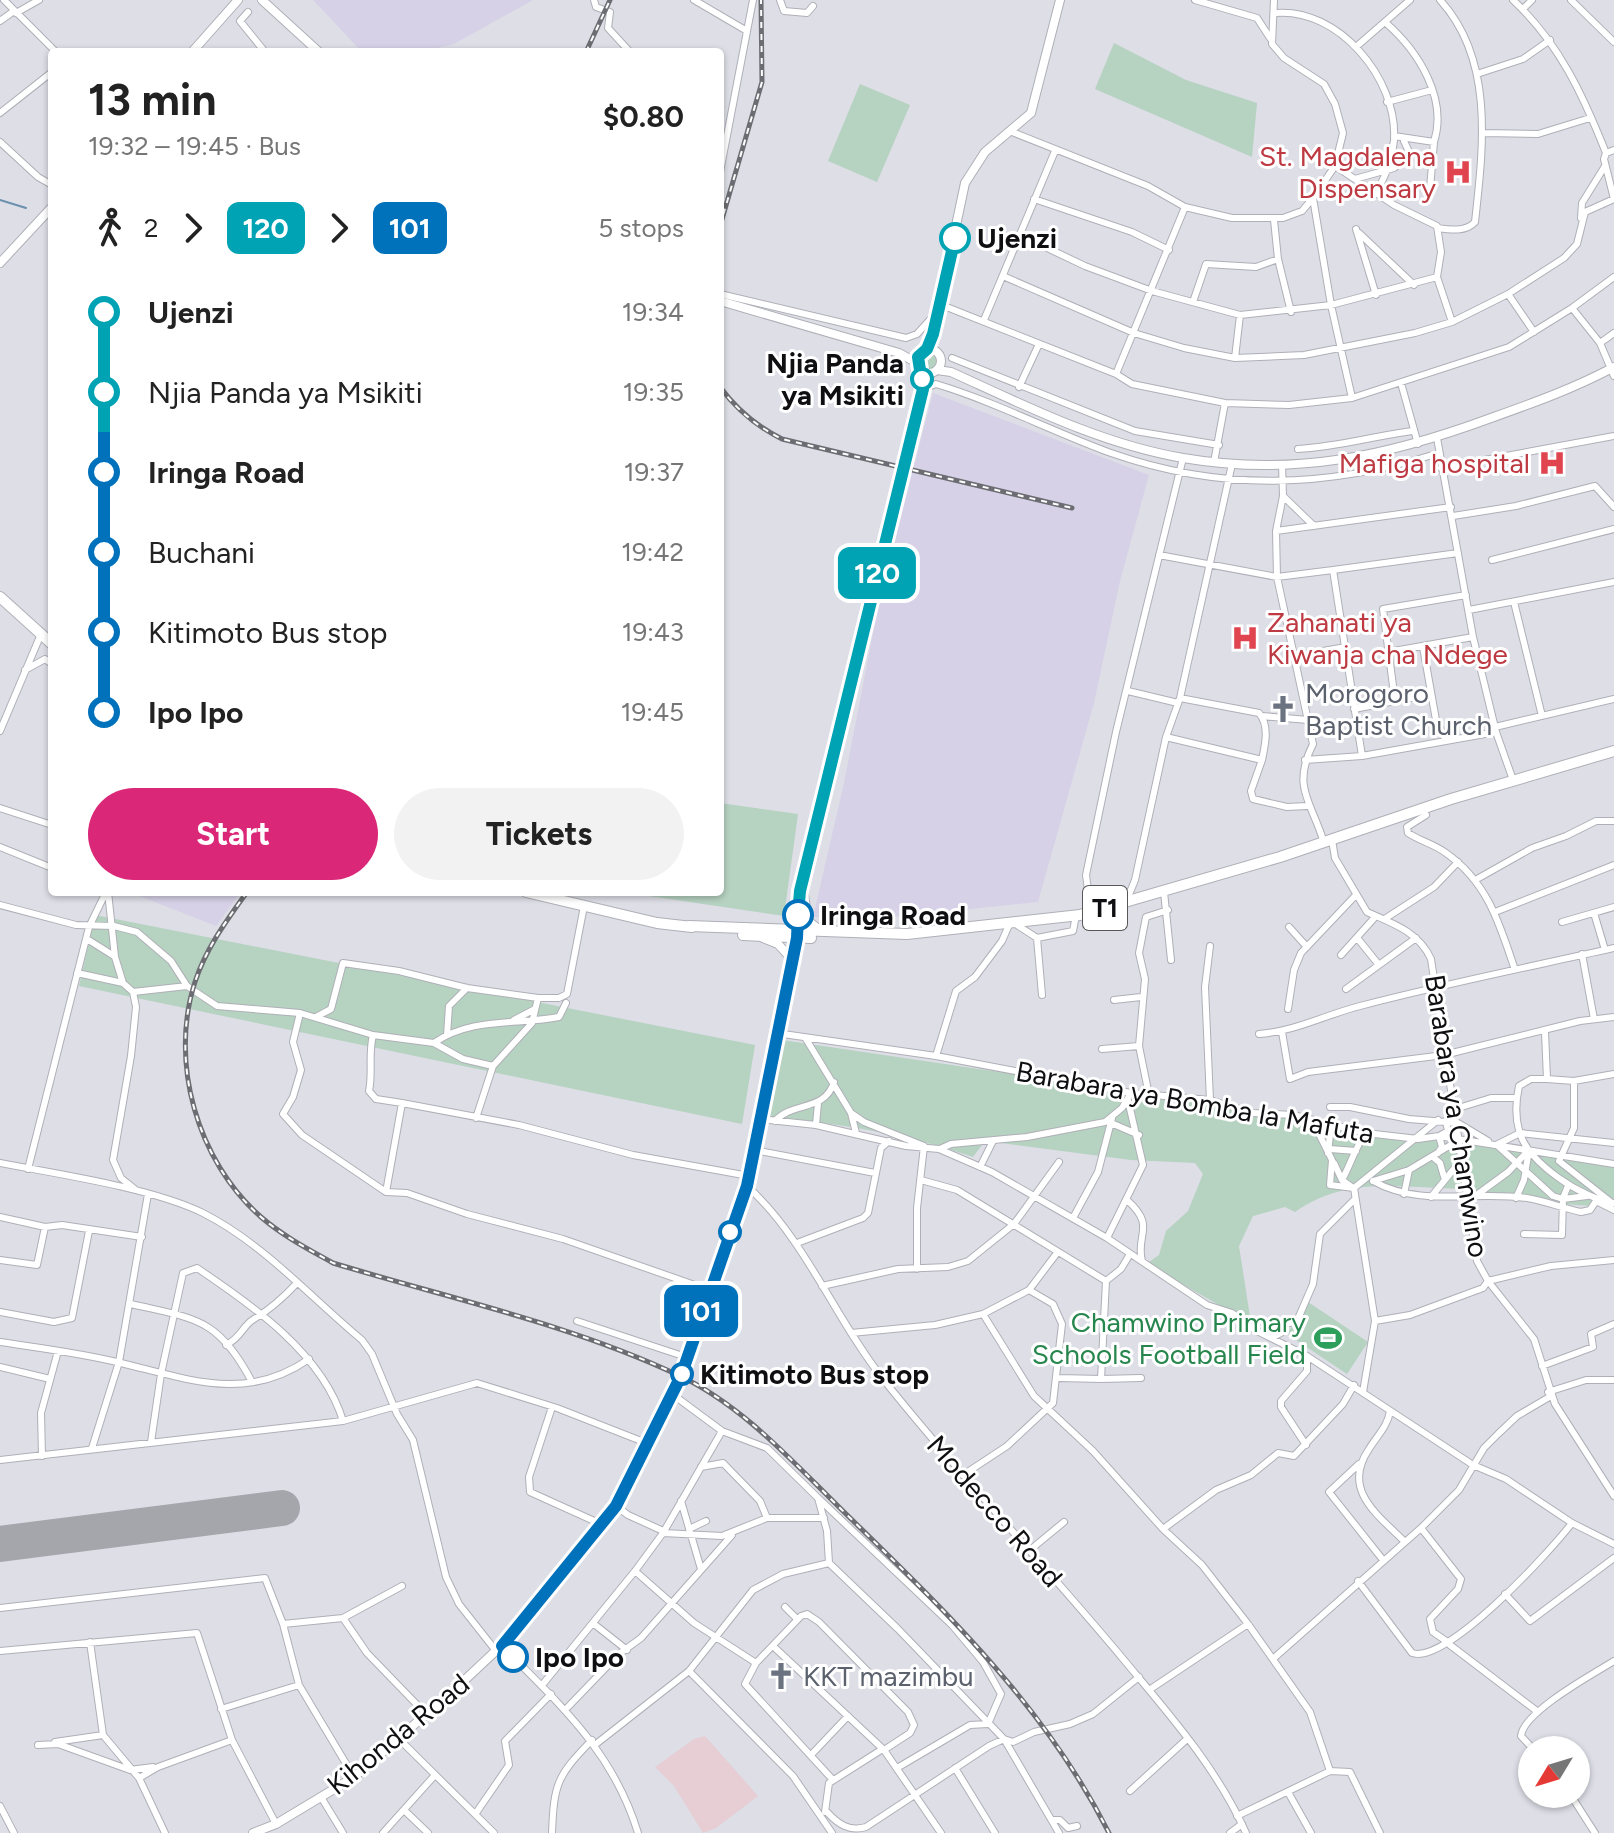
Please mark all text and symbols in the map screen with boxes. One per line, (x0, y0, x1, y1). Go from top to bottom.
text: 13 min (88, 73, 216, 126)
text: $0.80 (603, 98, 684, 135)
text: 19:32 – 19:45 · Bus (88, 130, 301, 162)
place label: St. Magdalena Dispensary (1259, 139, 1436, 205)
hospital icon: St. Magdalena Dispensary (1443, 157, 1473, 187)
icon: walk (88, 206, 132, 250)
icon: forward (171, 206, 215, 250)
icon: forward (317, 206, 361, 250)
text: 120 (243, 211, 289, 245)
text: 101 (389, 211, 431, 245)
text: 2 (144, 212, 159, 244)
text: 5 stops (598, 212, 684, 244)
place label: Ujenzi (977, 221, 1057, 255)
marker: Ujenzi (940, 223, 970, 253)
text: Ujenzi (148, 294, 234, 331)
text: 19:34 (622, 296, 684, 328)
place label: Njia Panda ya Msikiti (766, 346, 904, 412)
marker: Njia Panda ya Msikiti (911, 368, 933, 390)
text: Njia Panda ya Msikiti (148, 374, 423, 411)
text: 19:35 (623, 376, 684, 408)
place label: Mafiga hospital (1339, 446, 1530, 480)
hospital icon: Mafiga hospital (1537, 448, 1567, 478)
text: Iringa Road (148, 454, 305, 491)
text: 19:37 (624, 456, 684, 488)
text: Buchani (148, 534, 255, 571)
text: 19:42 (621, 536, 684, 568)
line badge: 120 (831, 547, 923, 599)
text: 120 (854, 556, 900, 590)
place label: Zahanati ya Kiwanja cha Ndege (1267, 605, 1508, 671)
text: Kitimoto Bus stop (148, 614, 387, 651)
text: 19:43 (622, 616, 684, 648)
hospital icon: Zahanati ya Kiwanja cha Ndege (1230, 623, 1260, 653)
place label: Morogoro Baptist Church (1305, 676, 1492, 742)
text: Ipo Ipo (148, 694, 243, 731)
church icon: Morogoro Baptist Church (1268, 694, 1298, 724)
text: 19:45 (621, 696, 684, 728)
button: Start (88, 788, 378, 880)
button: Tickets (394, 788, 684, 880)
road number: T1 (1083, 886, 1127, 930)
place label: Iringa Road (820, 898, 966, 932)
marker: Iringa Road (783, 900, 813, 930)
street label: Barabara ya Chamwino (1418, 972, 1496, 1260)
street label: Barabara ya Bomba la Mafuta (1013, 1054, 1377, 1150)
unlabelled marker (719, 1221, 741, 1243)
line badge: 101 (655, 1285, 747, 1337)
text: 101 (680, 1294, 722, 1328)
place label: Chamwino Primary Schools Football Field (1032, 1305, 1306, 1371)
sports icon: Chamwino Primary Schools Football Field (1313, 1323, 1343, 1353)
place label: Kitimoto Bus stop (700, 1357, 929, 1391)
marker: Kitimoto Bus stop (671, 1363, 693, 1385)
street label: Modecco Road (920, 1428, 1070, 1594)
place label: Ipo Ipo (535, 1640, 624, 1674)
marker: Ipo Ipo (498, 1642, 528, 1672)
place label: KKT mazimbu (803, 1659, 974, 1693)
church icon: KKT mazimbu (766, 1661, 796, 1691)
street label: Kihonda Road (320, 1666, 476, 1802)
north arrow (1518, 1736, 1590, 1808)
map controls (1518, 1736, 1590, 1808)

